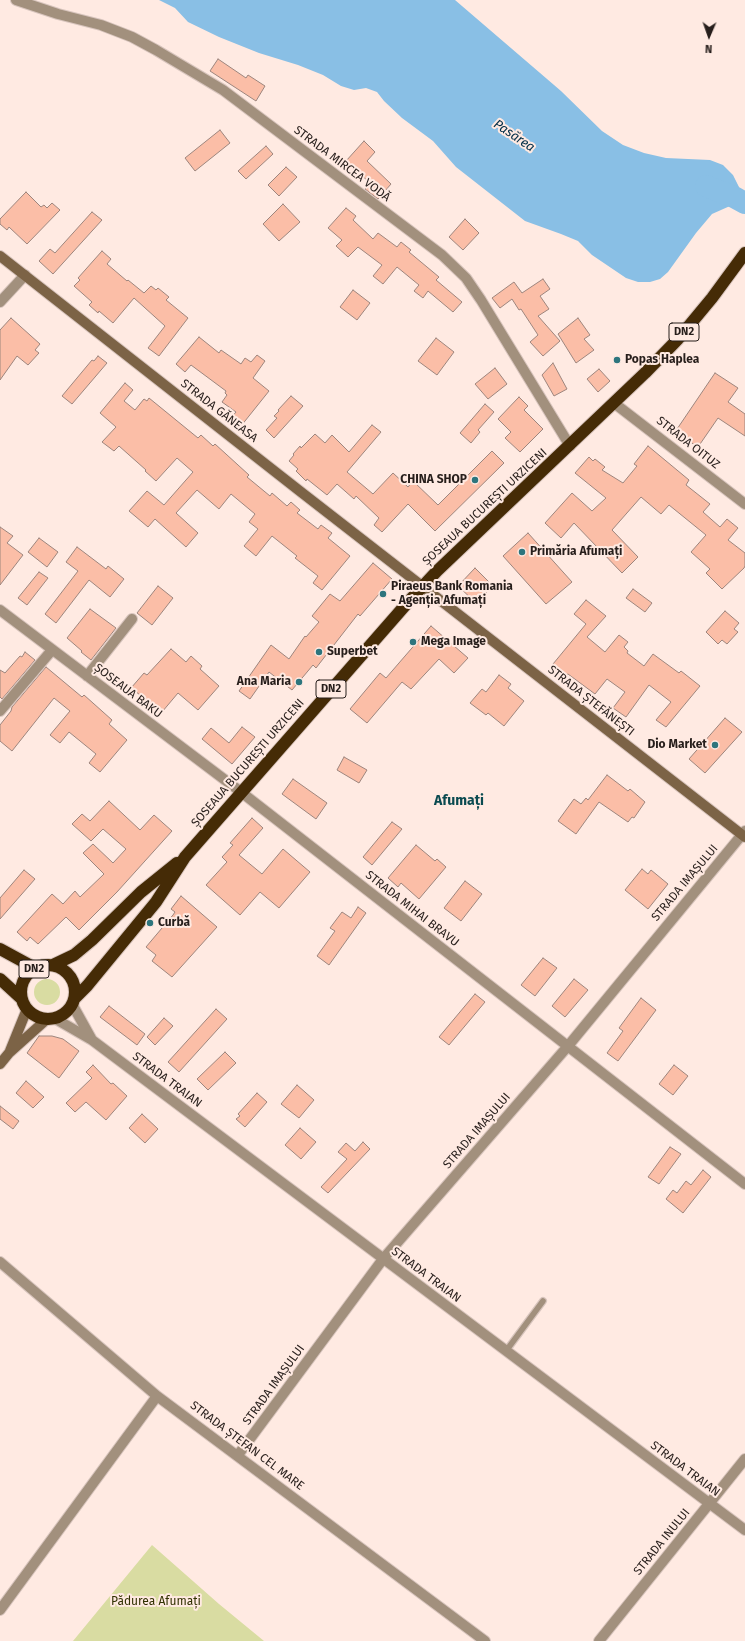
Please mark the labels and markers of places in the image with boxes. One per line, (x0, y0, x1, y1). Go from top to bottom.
place label: Popas Haplea (625, 353, 699, 367)
marker: Popas Haplea (612, 355, 622, 365)
place label: CHINA SHOP (400, 473, 467, 487)
marker: CHINA SHOP (470, 475, 480, 485)
place label: Primăria Afumați (530, 545, 622, 559)
marker: Primăria Afumați (517, 547, 527, 557)
place label: Piraeus Bank Romania - Agenția Afumați (391, 580, 513, 608)
marker: Piraeus Bank Romania - Agenția Afumați (378, 589, 388, 599)
place label: Mega Image (421, 635, 486, 649)
marker: Mega Image (408, 637, 418, 647)
place label: Superbet (327, 645, 378, 659)
marker: Superbet (314, 647, 324, 657)
place label: Ana Maria (237, 675, 291, 689)
marker: Ana Maria (294, 677, 304, 687)
place label: Dio Market (647, 738, 707, 752)
marker: Dio Market (710, 740, 720, 750)
place label: Curbă (158, 916, 190, 930)
marker: Curbă (145, 918, 155, 928)

